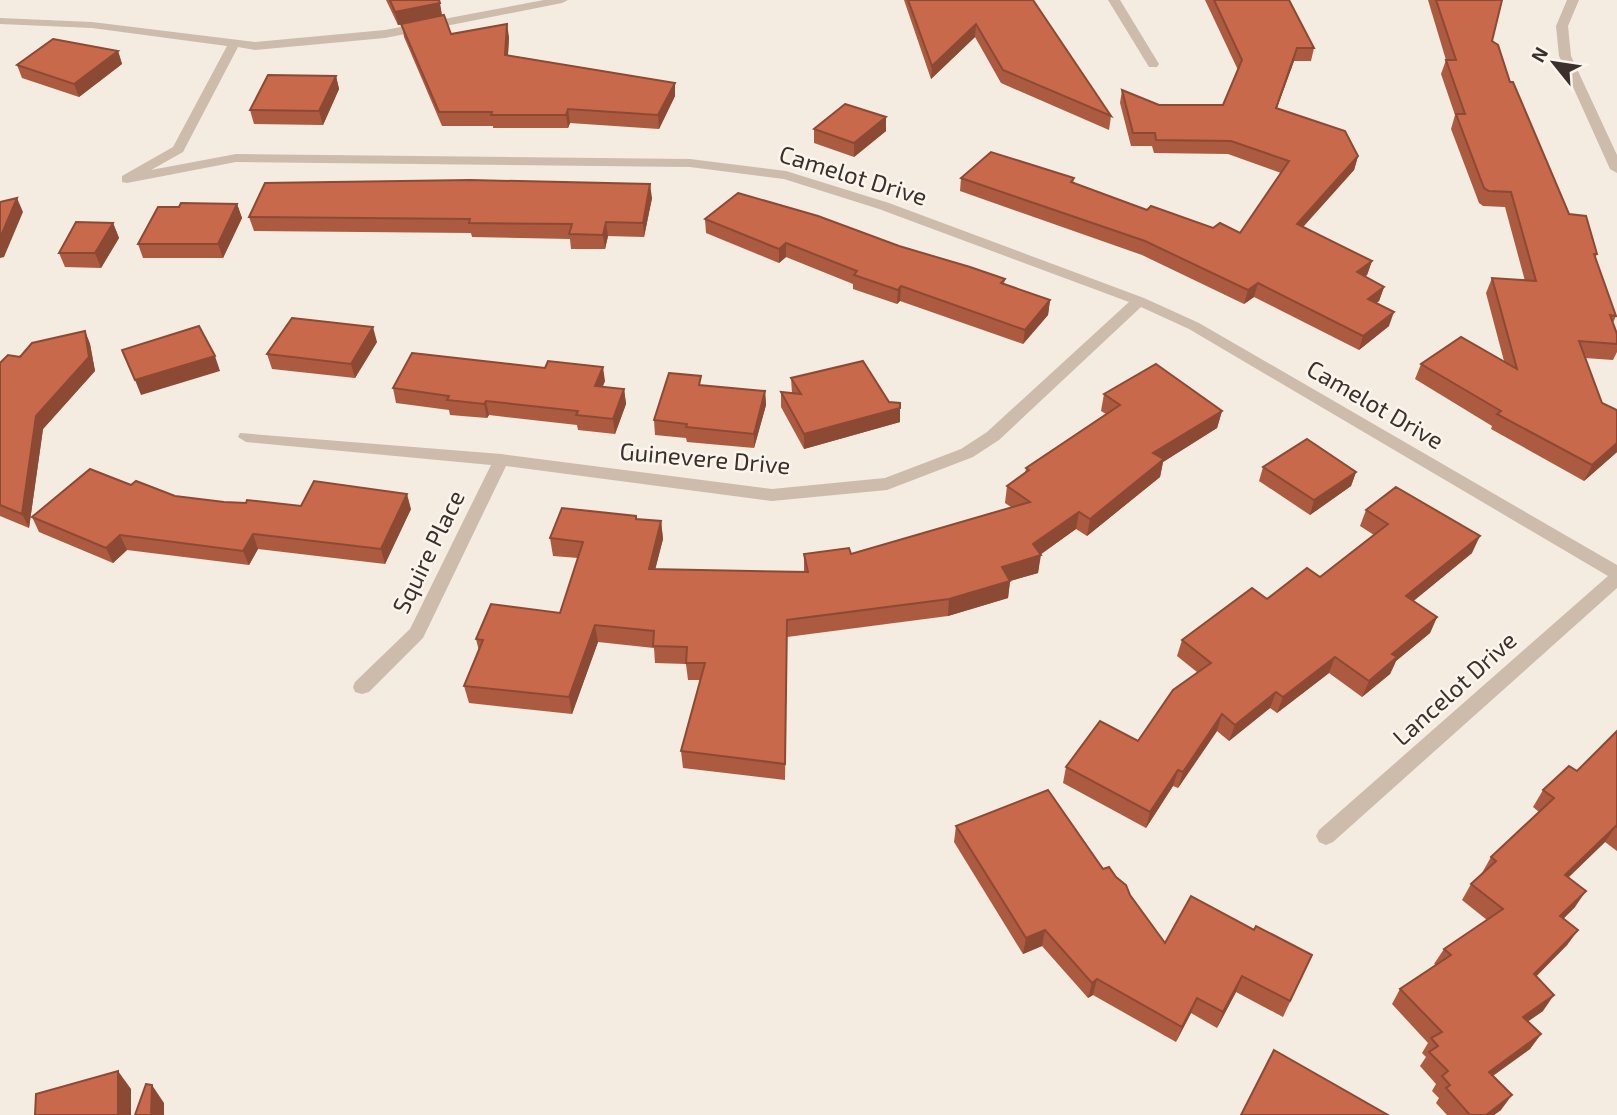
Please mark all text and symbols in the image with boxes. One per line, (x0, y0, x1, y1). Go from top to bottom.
north arrow (1519, 28, 1589, 98)
text: N (1525, 43, 1552, 66)
street label: Camelot Drive (776, 138, 931, 211)
street label: Camelot Drive (1302, 353, 1449, 455)
street label: Guinevere Drive (618, 436, 792, 479)
street label: Squire Place (385, 485, 470, 618)
street label: Lancelot Drive (1386, 625, 1522, 751)

